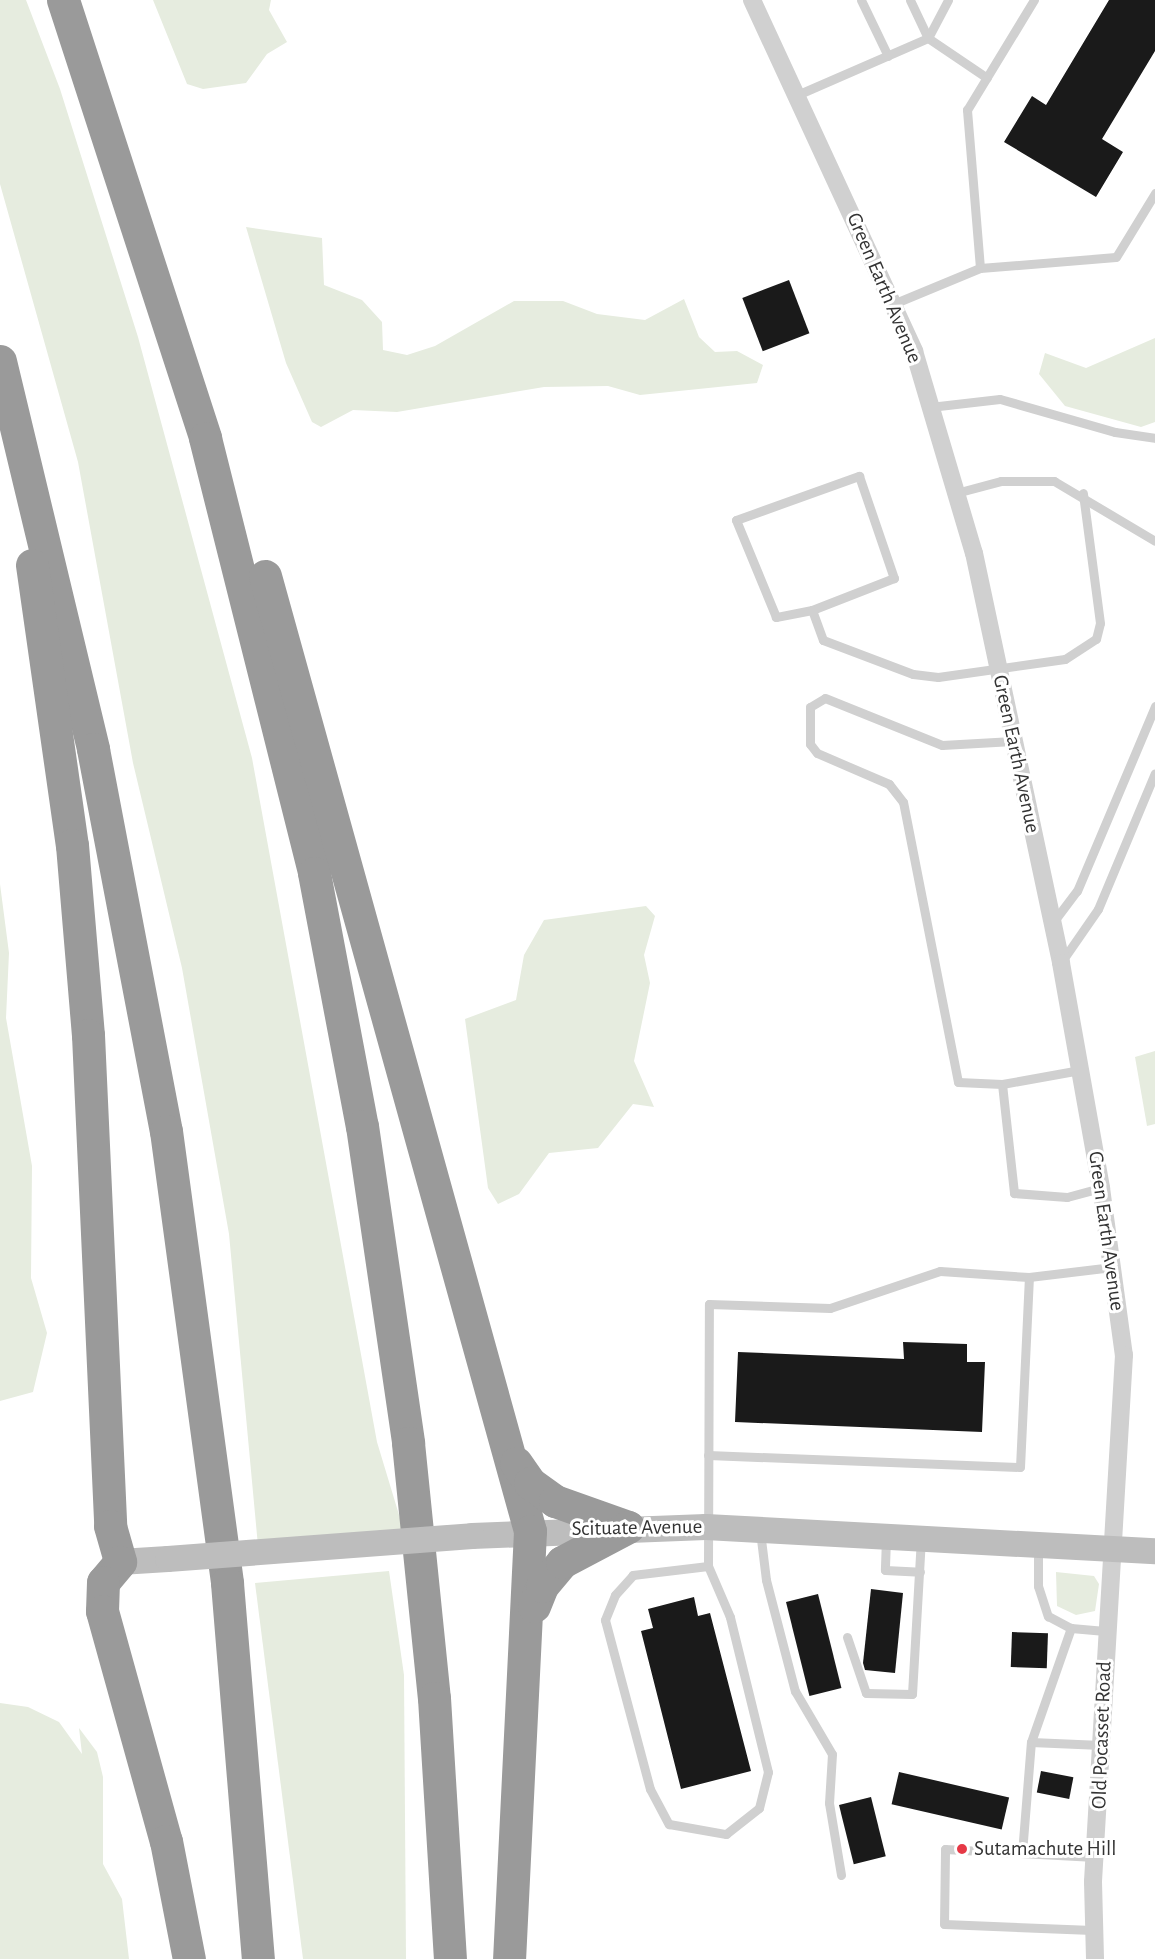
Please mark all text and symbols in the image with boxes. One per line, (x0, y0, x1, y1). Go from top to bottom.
street label: Green Earth Avenue (841, 209, 927, 367)
street label: Green Earth Avenue (987, 673, 1045, 835)
street label: Green Earth Avenue (1082, 1150, 1130, 1312)
street label: Scituate Avenue (572, 1514, 702, 1542)
street label: Old Pocasset Road (1087, 1661, 1117, 1809)
place label: Sutamachute Hill (974, 1836, 1116, 1862)
marker: Sutamachute Hill (955, 1842, 969, 1856)

